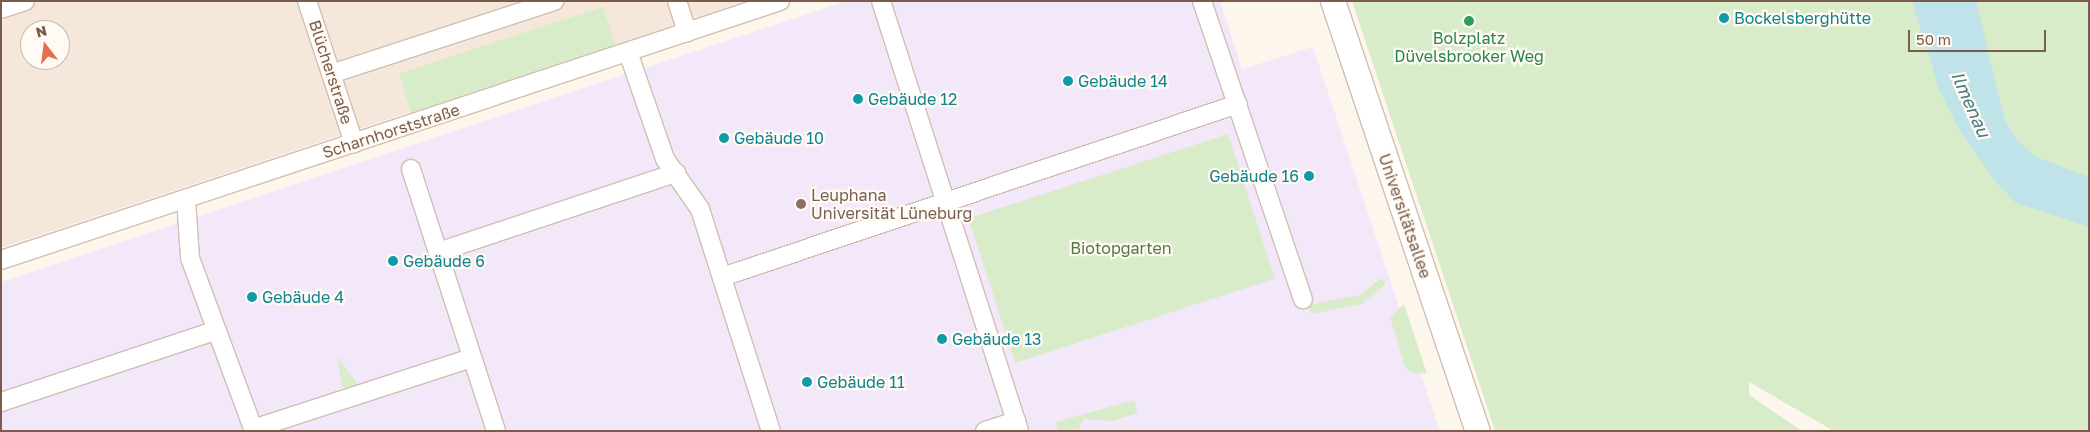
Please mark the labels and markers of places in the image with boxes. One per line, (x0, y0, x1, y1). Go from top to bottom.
place label: Bockelsberghütte (1734, 8, 1871, 28)
marker: Bockelsberghütte (1718, 12, 1730, 24)
marker: Bolzplatz Düvelsbrooker Weg (1463, 15, 1475, 27)
place label: Bolzplatz Düvelsbrooker Weg (1394, 28, 1544, 66)
place label: Gebäude 14 (1078, 71, 1168, 91)
marker: Gebäude 14 (1062, 75, 1074, 87)
place label: Gebäude 12 (868, 89, 957, 109)
marker: Gebäude 12 (852, 93, 864, 105)
place label: Gebäude 10 (734, 128, 824, 148)
marker: Gebäude 10 (718, 132, 730, 144)
place label: Gebäude 16 (1209, 166, 1299, 186)
marker: Gebäude 16 (1303, 170, 1315, 182)
place label: Leuphana Universität Lüneburg (811, 185, 972, 223)
marker: Leuphana Universität Lüneburg (795, 198, 807, 210)
place label: Gebäude 6 (403, 251, 485, 271)
marker: Gebäude 6 (387, 255, 399, 267)
place label: Gebäude 4 (262, 287, 344, 307)
marker: Gebäude 4 (246, 291, 258, 303)
place label: Gebäude 13 (952, 329, 1041, 349)
marker: Gebäude 13 (936, 333, 948, 345)
place label: Gebäude 11 (817, 372, 905, 392)
marker: Gebäude 11 (801, 376, 813, 388)

